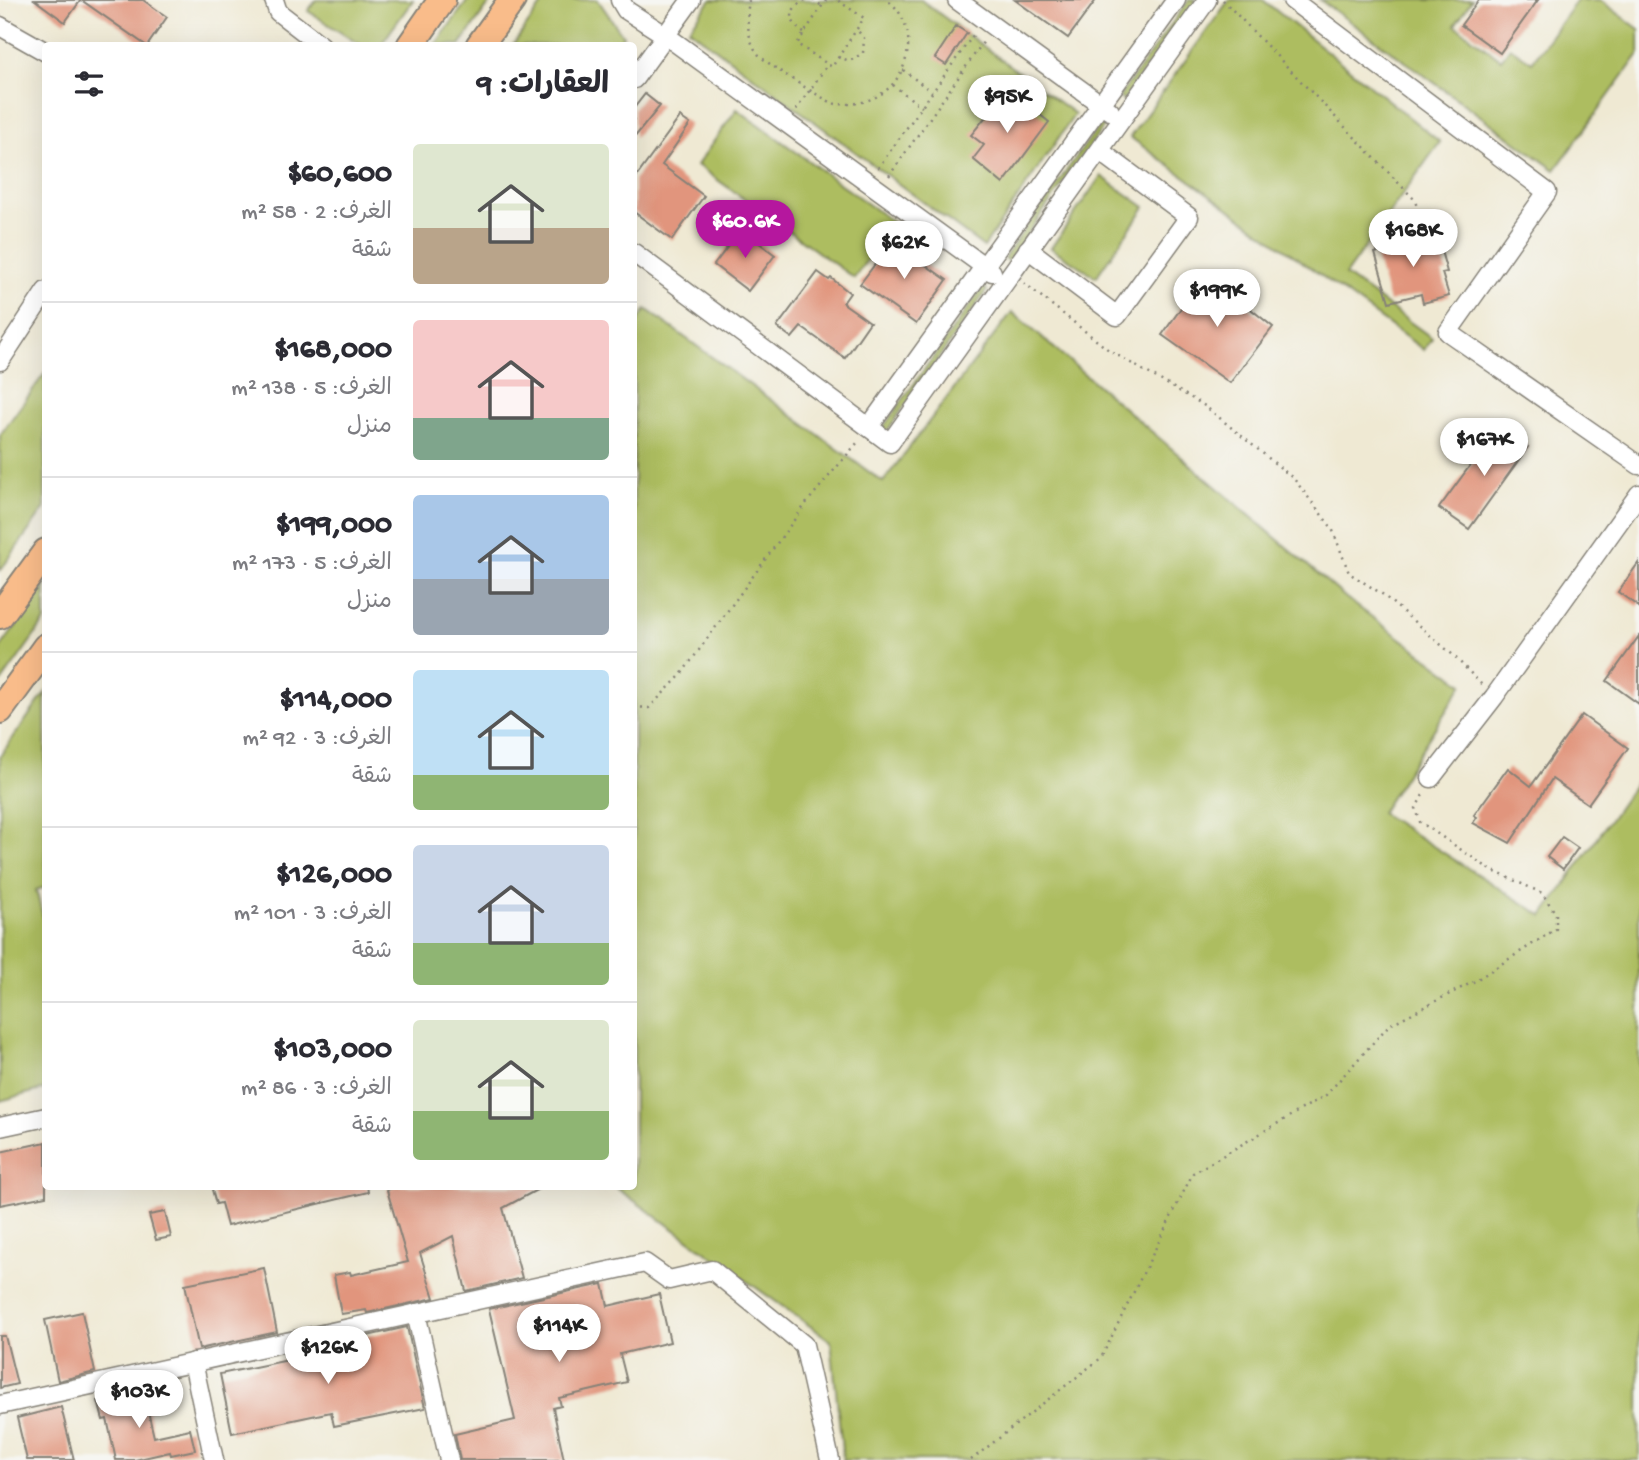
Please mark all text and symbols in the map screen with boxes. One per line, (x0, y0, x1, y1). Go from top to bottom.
icon: filters (70, 65, 108, 103)
text: العقارات: 9 (477, 69, 609, 104)
pin: $95K (966, 76, 1048, 135)
text: $95K (984, 84, 1030, 111)
text: $60,600 (288, 158, 392, 193)
icon: home (469, 172, 553, 256)
text: الغرف: 2 · 58 m² (241, 200, 392, 227)
pin: $60.6K (688, 201, 802, 260)
text: $60.6K (712, 209, 778, 236)
pin: $168K (1364, 210, 1462, 269)
text: $168K (1385, 218, 1441, 245)
pin: $62K (863, 222, 945, 281)
text: $62K (881, 230, 927, 257)
text: شقة (352, 238, 392, 265)
pin: $199K (1168, 270, 1266, 329)
text: $199K (1189, 278, 1245, 305)
text: $168,000 (274, 334, 392, 369)
icon: home (469, 348, 553, 432)
text: الغرف: 5 · 138 m² (231, 376, 392, 403)
text: منزل (347, 414, 392, 441)
pin: $167K (1435, 419, 1533, 478)
text: $167K (1456, 427, 1512, 454)
text: $199,000 (276, 509, 392, 544)
icon: home (469, 523, 553, 607)
text: الغرف: 5 · 173 m² (232, 551, 392, 578)
text: منزل (347, 589, 392, 616)
text: $114,000 (280, 684, 392, 719)
icon: home (469, 698, 553, 782)
text: الغرف: 3 · 92 m² (243, 726, 392, 753)
text: شقة (352, 764, 392, 791)
text: $126,000 (276, 859, 392, 894)
icon: home (469, 873, 553, 957)
text: الغرف: 3 · 101 m² (234, 901, 392, 928)
text: شقة (352, 939, 392, 966)
text: $103,000 (273, 1034, 392, 1069)
icon: home (469, 1048, 553, 1132)
text: الغرف: 3 · 86 m² (241, 1076, 392, 1103)
text: شقة (352, 1114, 392, 1141)
pin: $114K (510, 1304, 608, 1364)
text: $114K (533, 1313, 585, 1340)
pin: $126K (279, 1326, 377, 1386)
text: $126K (300, 1335, 356, 1362)
pin: $103K (90, 1370, 188, 1430)
text: $103K (110, 1379, 168, 1406)

